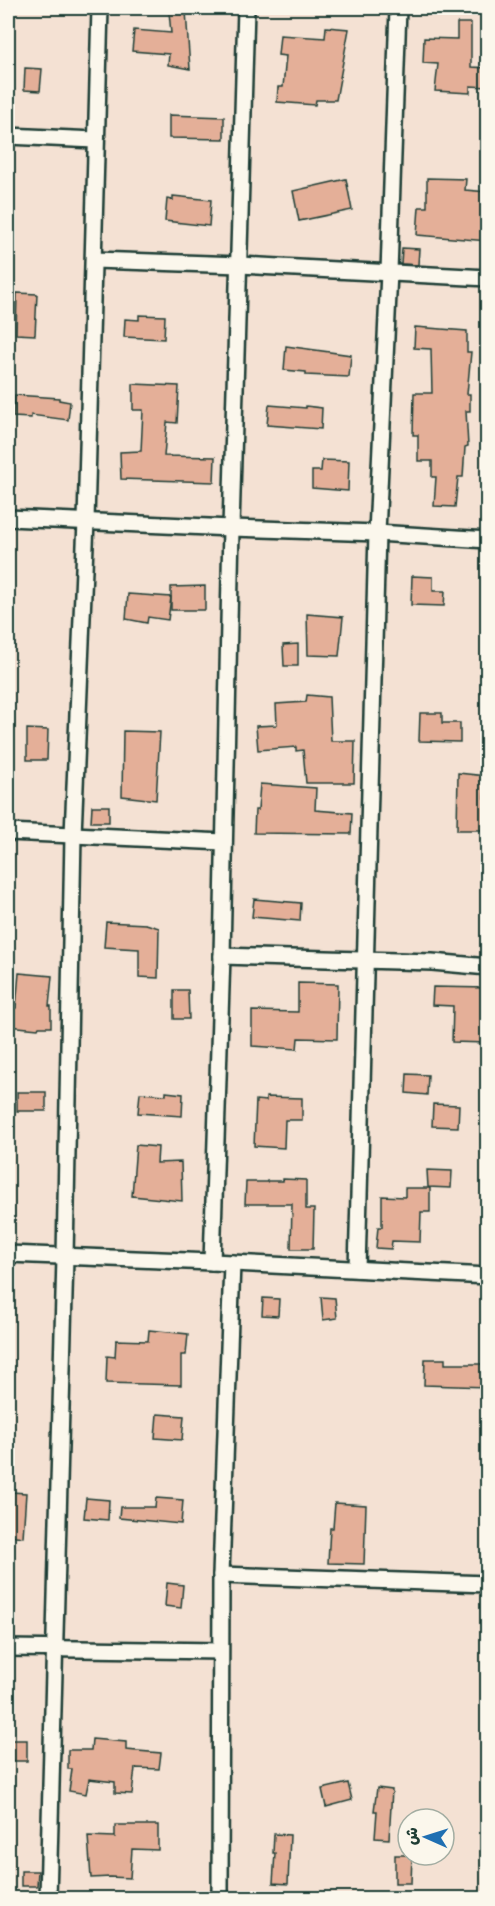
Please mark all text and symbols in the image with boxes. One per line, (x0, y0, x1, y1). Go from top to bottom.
north arrow (396, 1807, 456, 1867)
text: ش (400, 1827, 425, 1846)

